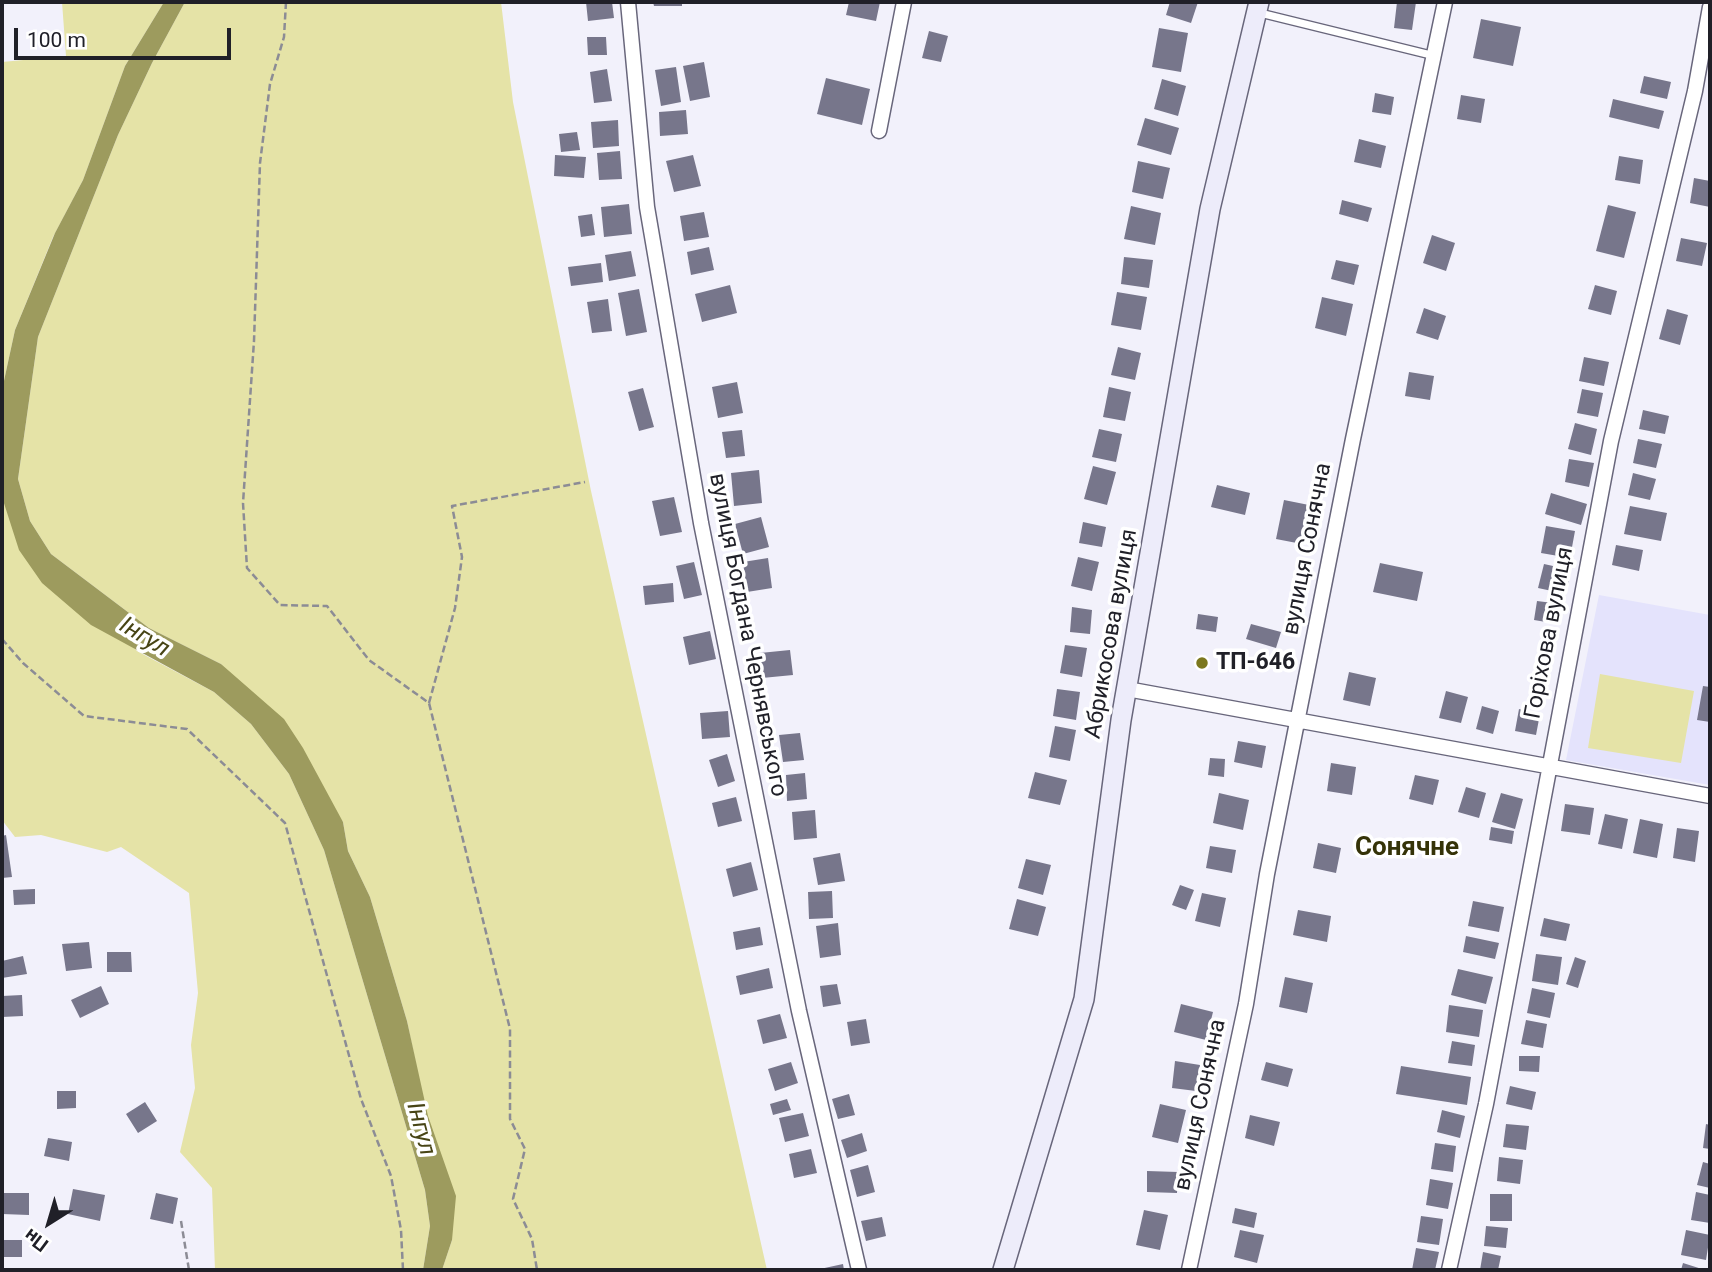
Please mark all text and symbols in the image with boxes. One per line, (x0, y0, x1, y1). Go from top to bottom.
scale bar (18, 14, 234, 58)
text: 100 m (27, 28, 86, 52)
street label: вулиця Сонячна (1278, 461, 1338, 637)
street label: вулиця Богдана Чернявського (702, 471, 792, 799)
street label: Абрикосова вулиця (1080, 527, 1144, 741)
street label: Горіхова вулиця (1520, 545, 1580, 721)
water label: Інгул (114, 612, 174, 664)
place label: ТП-646 (1216, 649, 1295, 677)
marker: ТП-646 (1194, 655, 1210, 671)
district label: Сонячне (1355, 832, 1459, 864)
street label: вулиця Сонячна (1169, 1017, 1233, 1193)
water label: Інгул (399, 1099, 441, 1159)
north arrow (14, 1188, 84, 1258)
text: Пн (19, 1224, 53, 1257)

